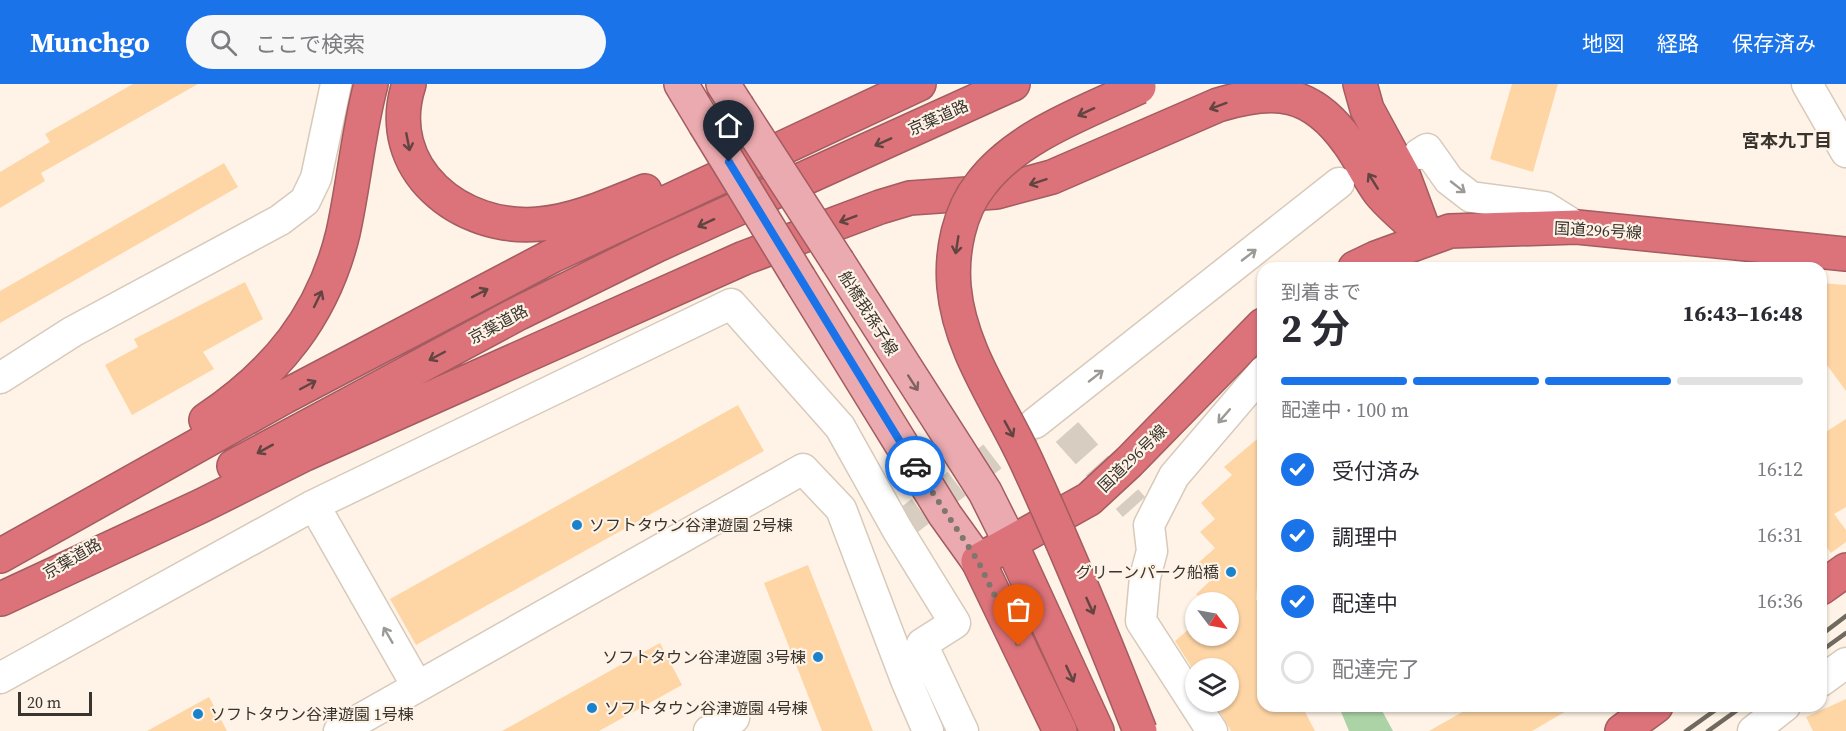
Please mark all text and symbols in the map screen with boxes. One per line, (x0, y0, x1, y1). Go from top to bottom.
search box (186, 15, 606, 69)
text: Munchgo (30, 23, 150, 61)
icon: search (207, 26, 240, 59)
text: ここで検索 (255, 29, 365, 59)
text: 地図 (1582, 29, 1624, 58)
text: 経路 (1657, 29, 1699, 58)
text: 保存済み (1732, 29, 1816, 58)
street label: 京葉道路 (904, 94, 972, 140)
pin (703, 100, 754, 162)
one-way arrow (1209, 101, 1227, 112)
one-way arrow (1077, 107, 1095, 119)
icon: home (712, 109, 745, 142)
district label: 宮本九丁目 (1742, 128, 1832, 153)
one-way arrow (403, 131, 414, 151)
one-way arrow (874, 137, 892, 148)
one-way arrow (1366, 172, 1379, 189)
one-way arrow (1029, 177, 1048, 188)
one-way arrow (1449, 180, 1465, 193)
one-way arrow (839, 214, 858, 225)
one-way arrow (697, 217, 715, 229)
street label: 国道296号線 (1553, 217, 1643, 243)
one-way arrow (951, 235, 962, 254)
one-way arrow (1241, 248, 1257, 261)
street label: 船橋我孫子線 (834, 266, 904, 360)
text: 到着まで (1281, 278, 1361, 306)
one-way arrow (471, 287, 488, 299)
one-way arrow (312, 291, 324, 309)
text: 16:43–16:48 (1683, 298, 1803, 328)
street label: 京葉道路 (465, 299, 531, 349)
text: 2 分 (1281, 302, 1349, 355)
one-way arrow (429, 350, 446, 362)
one-way arrow (1088, 369, 1104, 382)
one-way arrow (908, 374, 920, 391)
one-way arrow (299, 379, 316, 391)
text: 配達中 · 100 m (1281, 396, 1409, 424)
one-way arrow (1217, 408, 1231, 423)
one-way arrow (1003, 420, 1015, 437)
street label: 国道296号線 (1093, 420, 1171, 496)
courier (885, 436, 945, 496)
one-way arrow (257, 443, 274, 455)
icon: car (899, 450, 932, 483)
icon: check (1281, 453, 1314, 486)
text: 16:12 (1757, 455, 1803, 483)
text: 受付済み (1332, 456, 1420, 486)
place label: ソフトタウン谷津遊園 2号棟 (589, 514, 793, 536)
marker: ソフトタウン谷津遊園 2号棟 (570, 518, 584, 532)
icon: check (1281, 519, 1314, 552)
text: 16:31 (1757, 521, 1803, 549)
text: 調理中 (1332, 522, 1398, 552)
street label: 京葉道路 (39, 532, 105, 584)
place label: グリーンパーク船橋 (1076, 561, 1219, 583)
marker: グリーンパーク船橋 (1224, 565, 1238, 579)
pin (993, 584, 1044, 646)
icon: check (1281, 585, 1314, 618)
text: 16:36 (1757, 587, 1803, 615)
text: 配達中 (1332, 588, 1398, 618)
north arrow (1185, 592, 1239, 646)
map controls (1185, 592, 1239, 712)
icon: bag (1002, 593, 1035, 626)
one-way arrow (1085, 596, 1096, 615)
one-way arrow (382, 627, 394, 644)
place label: ソフトタウン谷津遊園 3号棟 (602, 646, 806, 668)
marker: ソフトタウン谷津遊園 3号棟 (811, 650, 825, 664)
text: 配達完了 (1332, 654, 1420, 684)
button: layers (1185, 658, 1239, 712)
one-way arrow (1065, 664, 1077, 682)
scale bar (18, 689, 92, 716)
text: 20 m (27, 691, 61, 713)
place label: ソフトタウン谷津遊園 4号棟 (604, 697, 808, 719)
marker: ソフトタウン谷津遊園 4号棟 (585, 701, 599, 715)
place label: ソフトタウン谷津遊園 1号棟 (210, 703, 414, 725)
marker: ソフトタウン谷津遊園 1号棟 (191, 707, 205, 721)

